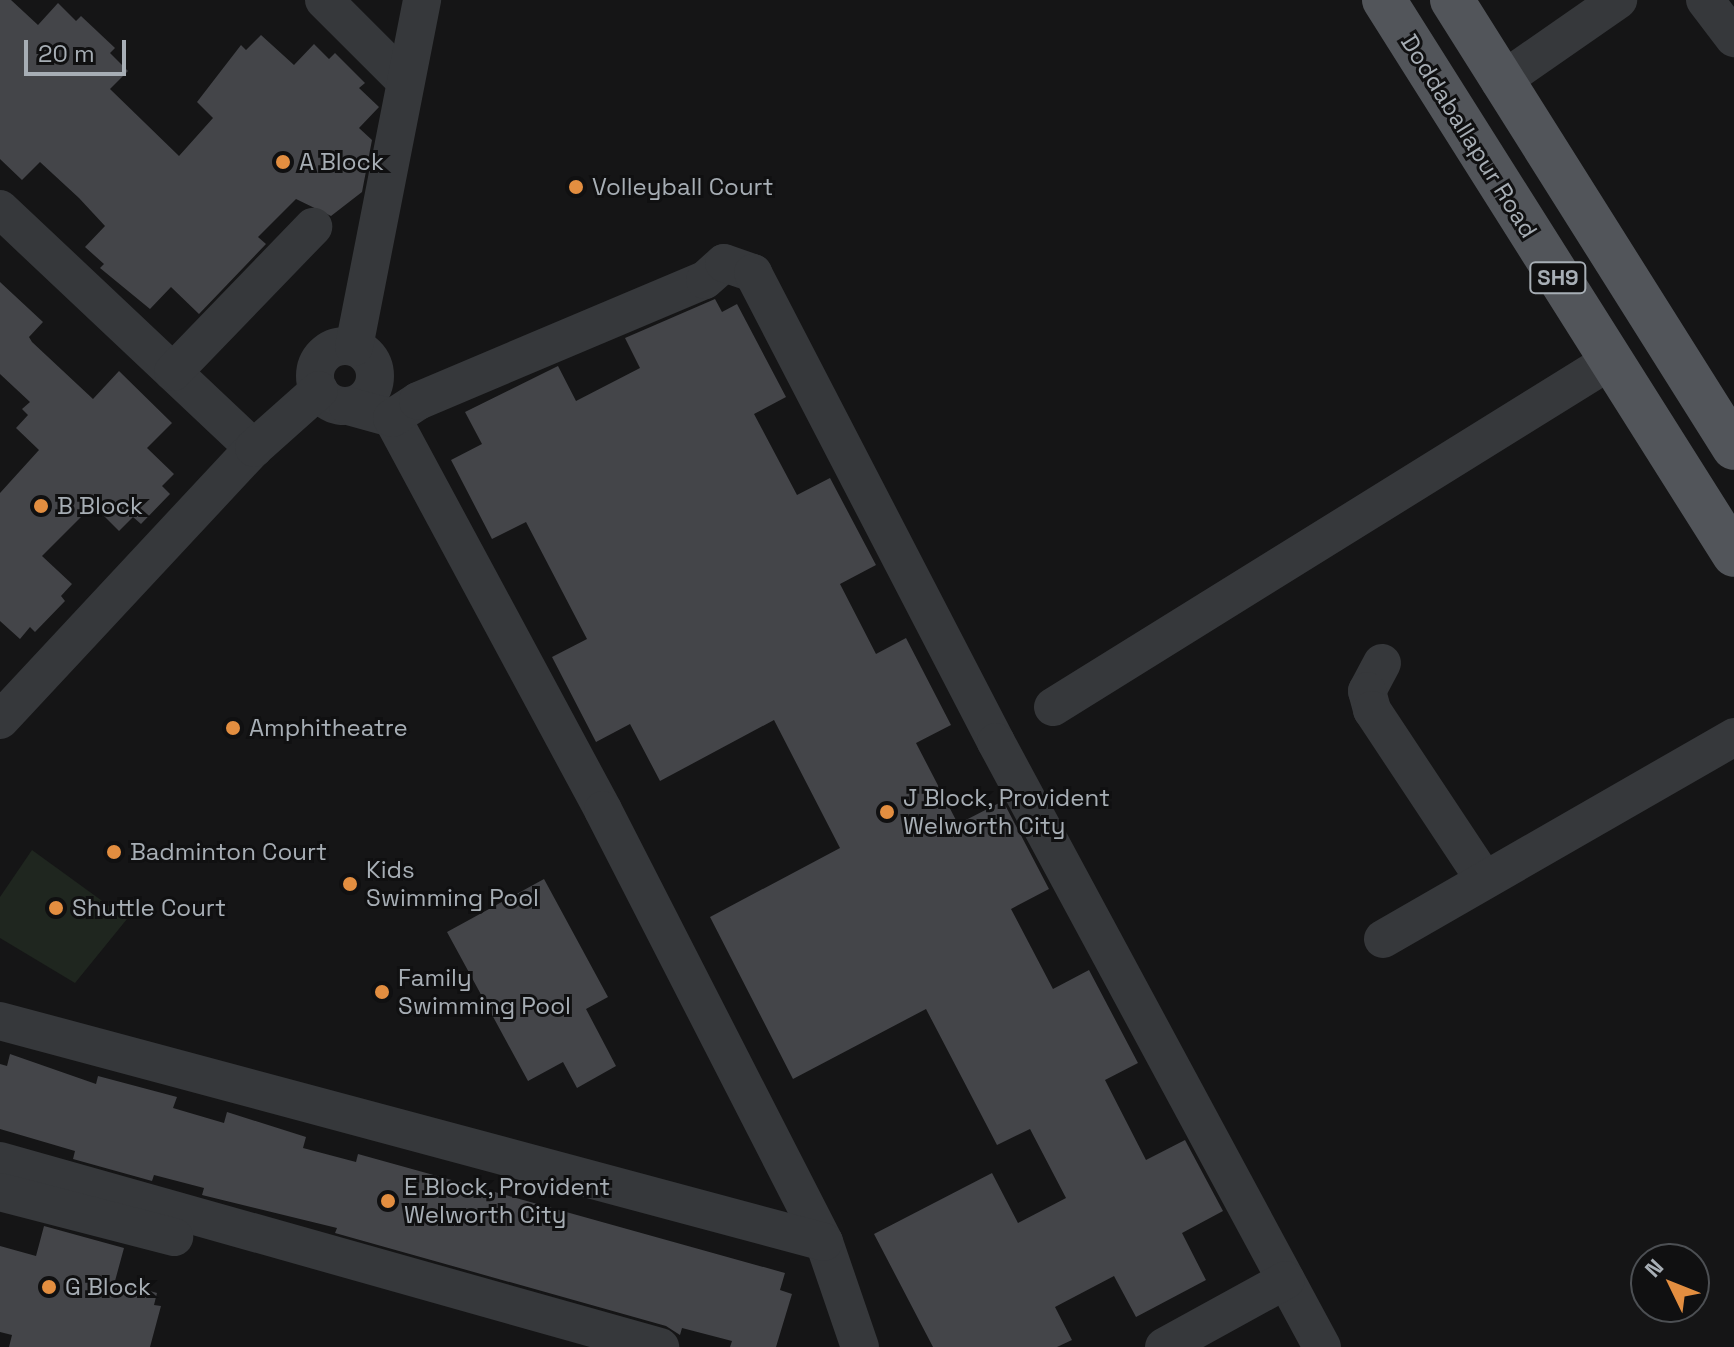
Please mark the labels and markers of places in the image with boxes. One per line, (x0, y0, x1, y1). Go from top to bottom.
place label: A Block (299, 148, 384, 176)
marker: A Block (274, 153, 292, 171)
place label: Volleyball Court (592, 173, 774, 201)
marker: Volleyball Court (567, 178, 585, 196)
place label: B Block (57, 492, 143, 520)
marker: B Block (32, 497, 50, 515)
place label: Amphitheatre (249, 714, 408, 742)
marker: Amphitheatre (224, 719, 242, 737)
place label: J Block, Provident Welworth City (903, 784, 1111, 840)
marker: J Block, Provident Welworth City (878, 803, 896, 821)
place label: Badminton Court (130, 838, 327, 866)
marker: Badminton Court (105, 843, 123, 861)
place label: Kids Swimming Pool (366, 856, 539, 912)
marker: Kids Swimming Pool (341, 875, 359, 893)
place label: Shuttle Court (72, 894, 226, 922)
marker: Shuttle Court (47, 899, 65, 917)
place label: Family Swimming Pool (398, 964, 571, 1020)
marker: Family Swimming Pool (373, 983, 391, 1001)
place label: E Block, Provident Welworth City (404, 1173, 611, 1229)
marker: E Block, Provident Welworth City (379, 1192, 397, 1210)
place label: G Block (65, 1273, 151, 1301)
marker: G Block (40, 1278, 58, 1296)

